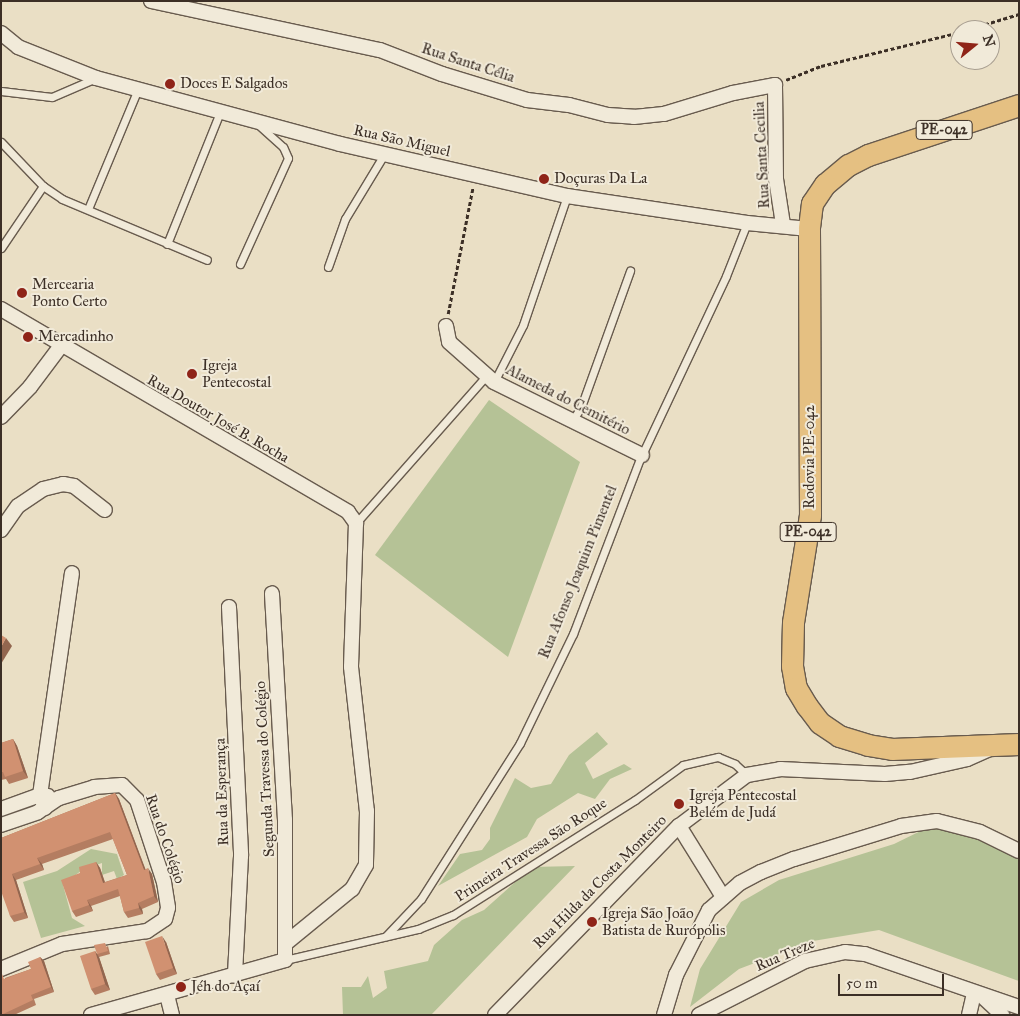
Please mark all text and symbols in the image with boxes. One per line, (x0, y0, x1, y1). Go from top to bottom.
north arrow (950, 20, 1000, 70)
text: N (979, 33, 999, 49)
street label: Rua Santa Célia (419, 39, 517, 87)
place label: Doces E Salgados (180, 75, 288, 93)
marker: Doces E Salgados (164, 78, 176, 90)
street label: Rua Santa Cecilia (750, 101, 774, 209)
road number: PE-042 (915, 118, 973, 142)
street label: Rua São Miguel (352, 121, 452, 161)
place label: Doçuras Da La (554, 170, 647, 188)
marker: Doçuras Da La (538, 173, 550, 185)
place label: Mercearia Ponto Certo (32, 275, 107, 310)
marker: Mercearia Ponto Certo (16, 287, 28, 299)
place label: Mercadinho (38, 328, 114, 346)
marker: Mercadinho (22, 331, 34, 343)
place label: Igreja Pentecostal (202, 356, 271, 391)
street label: Alameda do Cemitério (503, 361, 633, 439)
marker: Igreja Pentecostal (186, 368, 198, 380)
street label: Rua Doutor José B. Rocha (144, 371, 292, 467)
street label: Rodovia PE-042 (801, 405, 819, 509)
street label: Rua Afonso Joaquim Pimentel (535, 483, 621, 661)
road number: PE-042 (779, 520, 837, 544)
street label: Segunda Travessa do Colégio (251, 681, 279, 857)
street label: Rua da Esperança (211, 738, 233, 846)
place label: Igreja Pentecostal Belém de Judá (689, 786, 797, 821)
street label: Rua do Colégio (141, 792, 189, 886)
street label: Primeira Travessa São Roque (452, 794, 610, 906)
marker: Igreja Pentecostal Belém de Judá (673, 798, 685, 810)
street label: Rua Hilda da Costa Monteiro (529, 811, 671, 953)
place label: Igreja São João Batista de Rurópolis (602, 904, 725, 939)
marker: Igreja São João Batista de Rurópolis (586, 916, 598, 928)
street label: Rua Treze (753, 934, 817, 976)
scale bar (840, 964, 946, 996)
text: 50 m (846, 974, 878, 992)
place label: Jéh do Açaí (191, 978, 260, 996)
marker: Jéh do Açaí (175, 981, 187, 993)

